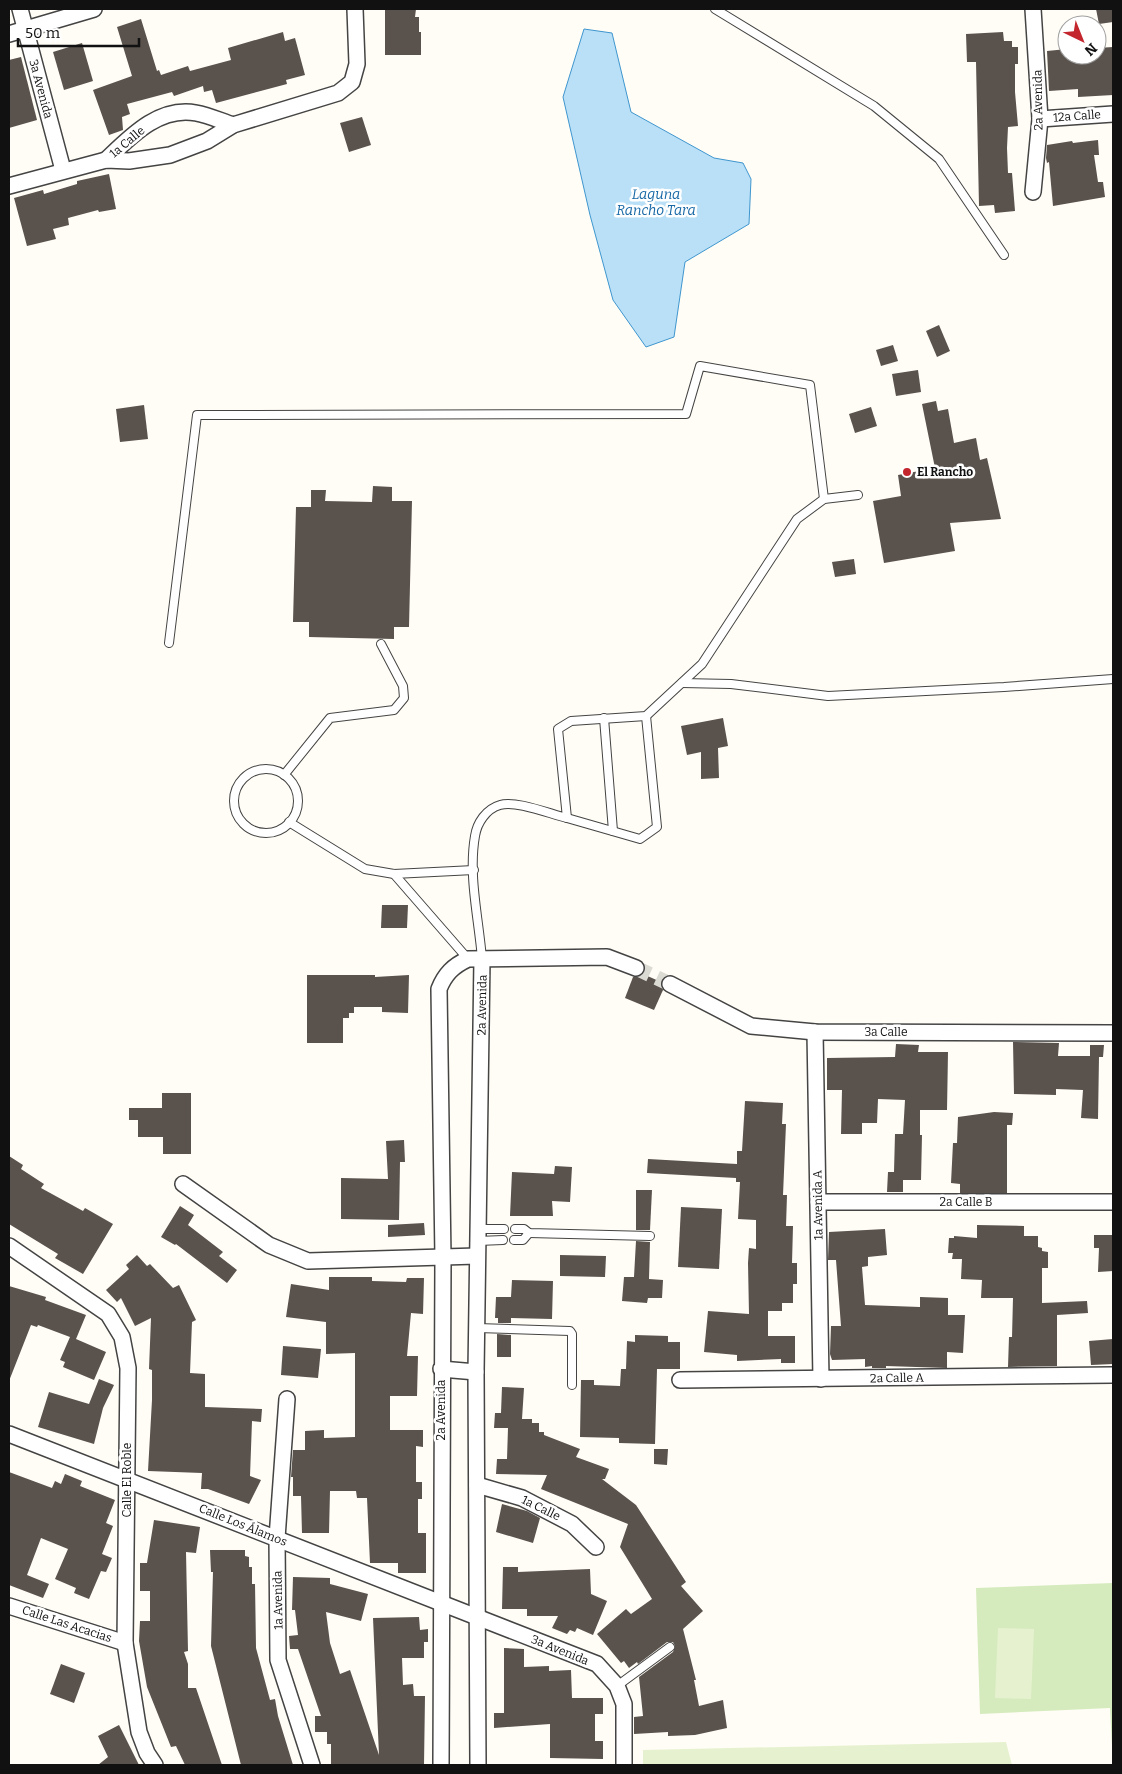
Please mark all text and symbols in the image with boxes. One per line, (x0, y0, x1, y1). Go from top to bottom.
scale bar (18, 15, 139, 47)
north arrow (1057, 15, 1107, 65)
text: 50 m (25, 24, 61, 42)
text: N (1081, 39, 1100, 59)
street label: 3a Avenida (26, 58, 56, 121)
street label: 2a Avenida (1030, 69, 1046, 131)
street label: 12a Calle (1053, 107, 1101, 125)
street label: 1a Calle (107, 123, 147, 161)
water label: Laguna Rancho Tara (616, 186, 696, 219)
place label: El Rancho (917, 465, 973, 479)
marker: El Rancho (901, 466, 913, 478)
street label: 2a Avenida (474, 974, 490, 1036)
street label: 3a Calle (864, 1025, 908, 1039)
street label: 1a Avenida A (810, 1169, 826, 1240)
street label: 2a Calle B (939, 1195, 993, 1209)
street label: 2a Calle A (870, 1371, 925, 1385)
street label: 2a Avenida (434, 1379, 448, 1440)
street label: Calle El Roble (120, 1443, 134, 1517)
street label: 1a Calle (519, 1493, 563, 1523)
street label: Calle Los Álamos (197, 1500, 290, 1549)
street label: 1a Avenida (270, 1570, 286, 1630)
street label: Calle Las Acacias (20, 1603, 114, 1645)
street label: 3a Avenida (529, 1632, 591, 1668)

